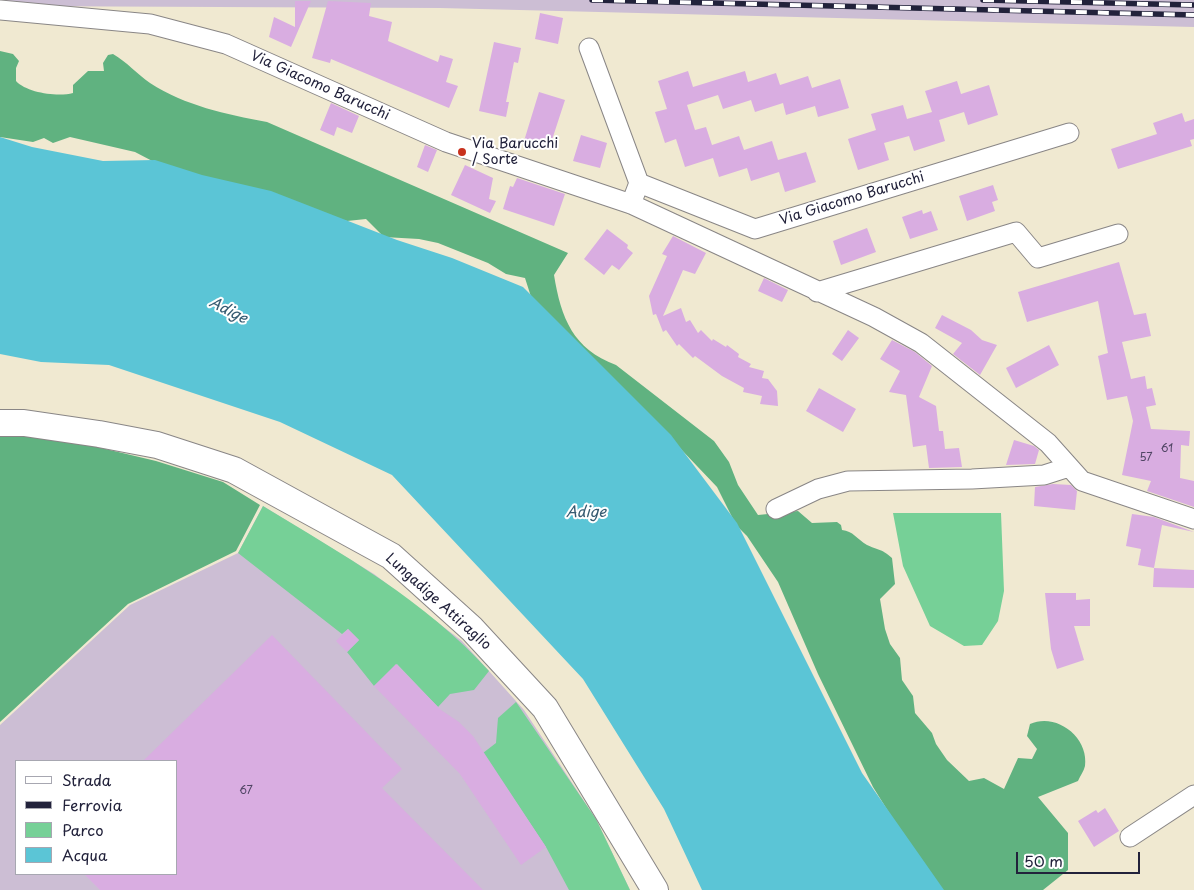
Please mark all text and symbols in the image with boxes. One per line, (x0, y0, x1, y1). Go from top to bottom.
street label: Via Giacomo Barucchi (248, 48, 392, 124)
place label: Via Barucchi / Sorte (472, 136, 558, 168)
marker: Via Barucchi / Sorte (456, 146, 468, 158)
street label: Via Giacomo Barucchi (778, 169, 926, 229)
water label: Adige (206, 294, 250, 328)
house number: 61 (1161, 442, 1173, 456)
house number: 57 (1139, 451, 1153, 465)
water label: Adige (566, 504, 606, 522)
street label: Lungadige Attiraglio (382, 550, 494, 654)
legend (15, 760, 178, 875)
text: Strada (62, 768, 111, 791)
house number: 67 (239, 784, 253, 798)
text: Ferrovia (62, 793, 122, 816)
text: Parco (62, 818, 104, 841)
scale bar (1019, 842, 1143, 874)
text: Acqua (62, 843, 107, 866)
text: 50 m (1024, 849, 1063, 872)

